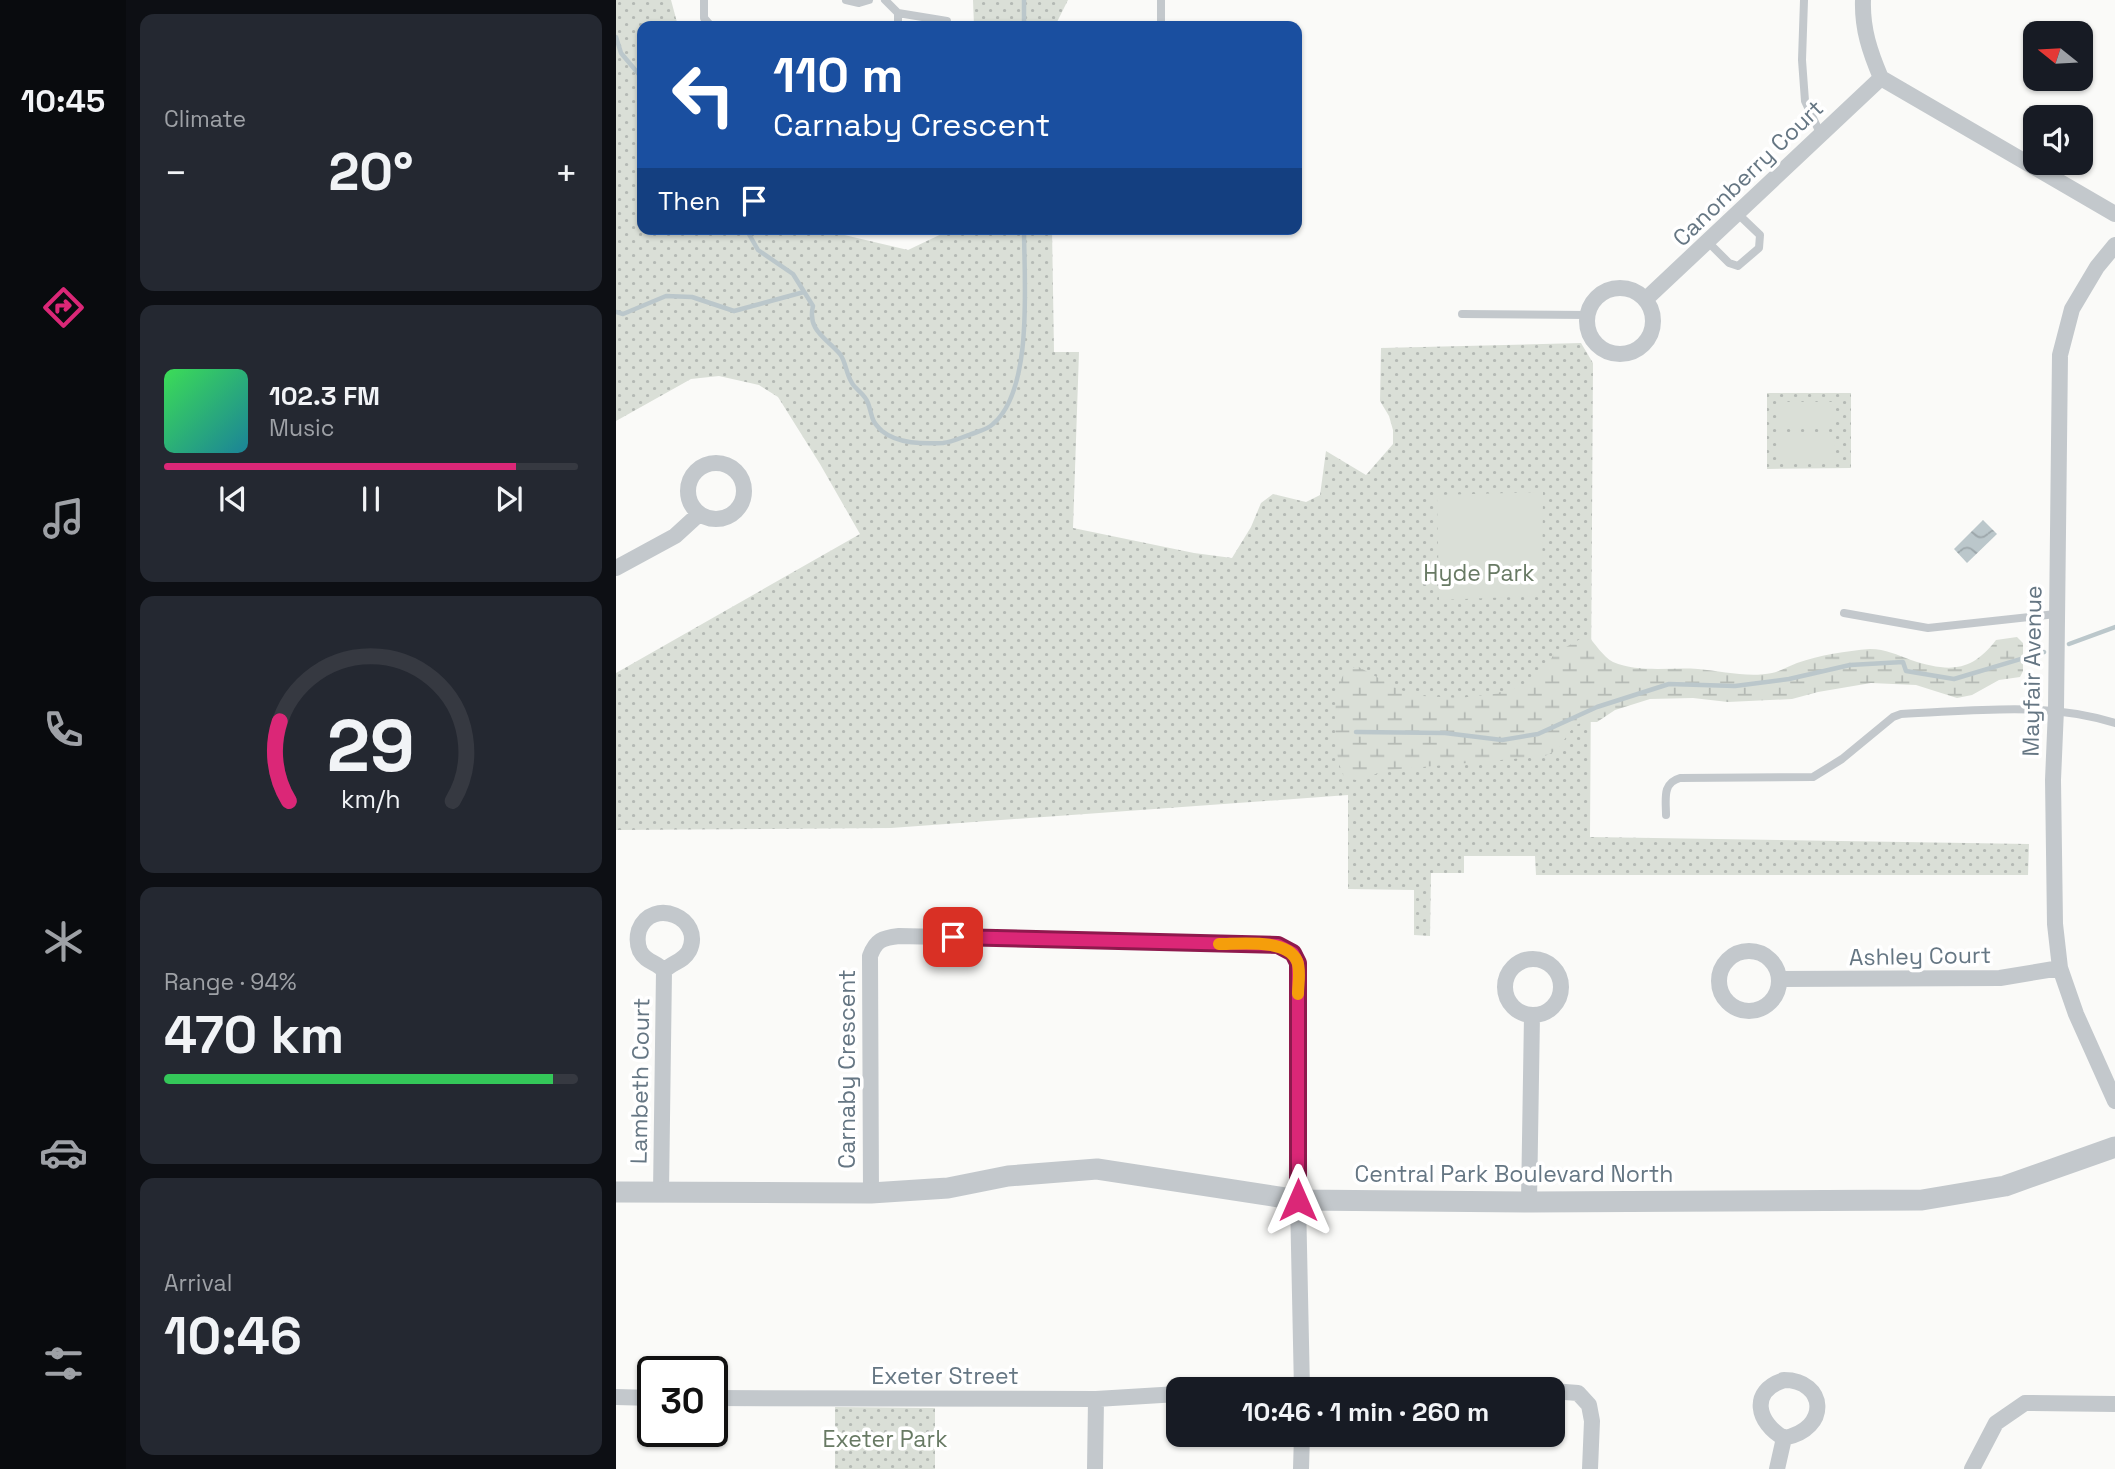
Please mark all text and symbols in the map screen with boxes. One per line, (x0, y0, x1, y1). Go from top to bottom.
north arrow (2023, 21, 2093, 91)
map controls (2023, 21, 2093, 175)
text: 110 m (773, 44, 903, 106)
icon: left (658, 49, 749, 140)
text: 10:45 (21, 81, 105, 121)
street label: Canonberry Court (1666, 93, 1830, 253)
text: Climate (164, 104, 246, 134)
text: Carnaby Crescent (773, 105, 1050, 145)
button: sound (2023, 105, 2093, 175)
text: 20° (328, 139, 414, 205)
text: − (164, 149, 188, 197)
text: + (554, 149, 578, 197)
icon: arrive (735, 182, 773, 220)
text: Then (658, 184, 721, 218)
icon: directions (39, 283, 88, 332)
text: 102.3 FM (269, 379, 380, 413)
text: Music (269, 413, 334, 443)
icon: previous (214, 480, 252, 518)
icon: pause (352, 480, 390, 518)
icon: next (490, 480, 528, 518)
icon: music (39, 494, 88, 543)
park label: Hyde Park (1423, 558, 1535, 588)
street label: Mayfair Avenue (2016, 585, 2048, 757)
text: 29 (327, 699, 415, 792)
icon: phone (39, 705, 88, 754)
text: km/h (341, 782, 401, 814)
pin (923, 907, 983, 967)
icon: climate (39, 917, 88, 966)
icon: arrive (934, 918, 972, 956)
street label: Ashley Court (1849, 940, 1991, 972)
text: Range · 94% (164, 967, 297, 997)
street label: Carnaby Crescent (832, 969, 862, 1169)
street label: Lambeth Court (624, 998, 656, 1164)
text: 470 km (164, 1002, 344, 1068)
icon: car (39, 1128, 88, 1177)
street label: Central Park Boulevard North (1355, 1159, 1673, 1189)
position arrow (1261, 1163, 1335, 1237)
text: Arrival (164, 1268, 232, 1298)
text: 10:46 (164, 1303, 302, 1369)
icon: filters (39, 1339, 88, 1388)
speed limit sign: 30 (637, 1356, 728, 1447)
street label: Exeter Street (871, 1361, 1019, 1391)
text: 10:46 · 1 min · 260 m (1242, 1395, 1489, 1429)
park label: Exeter Park (822, 1424, 948, 1454)

